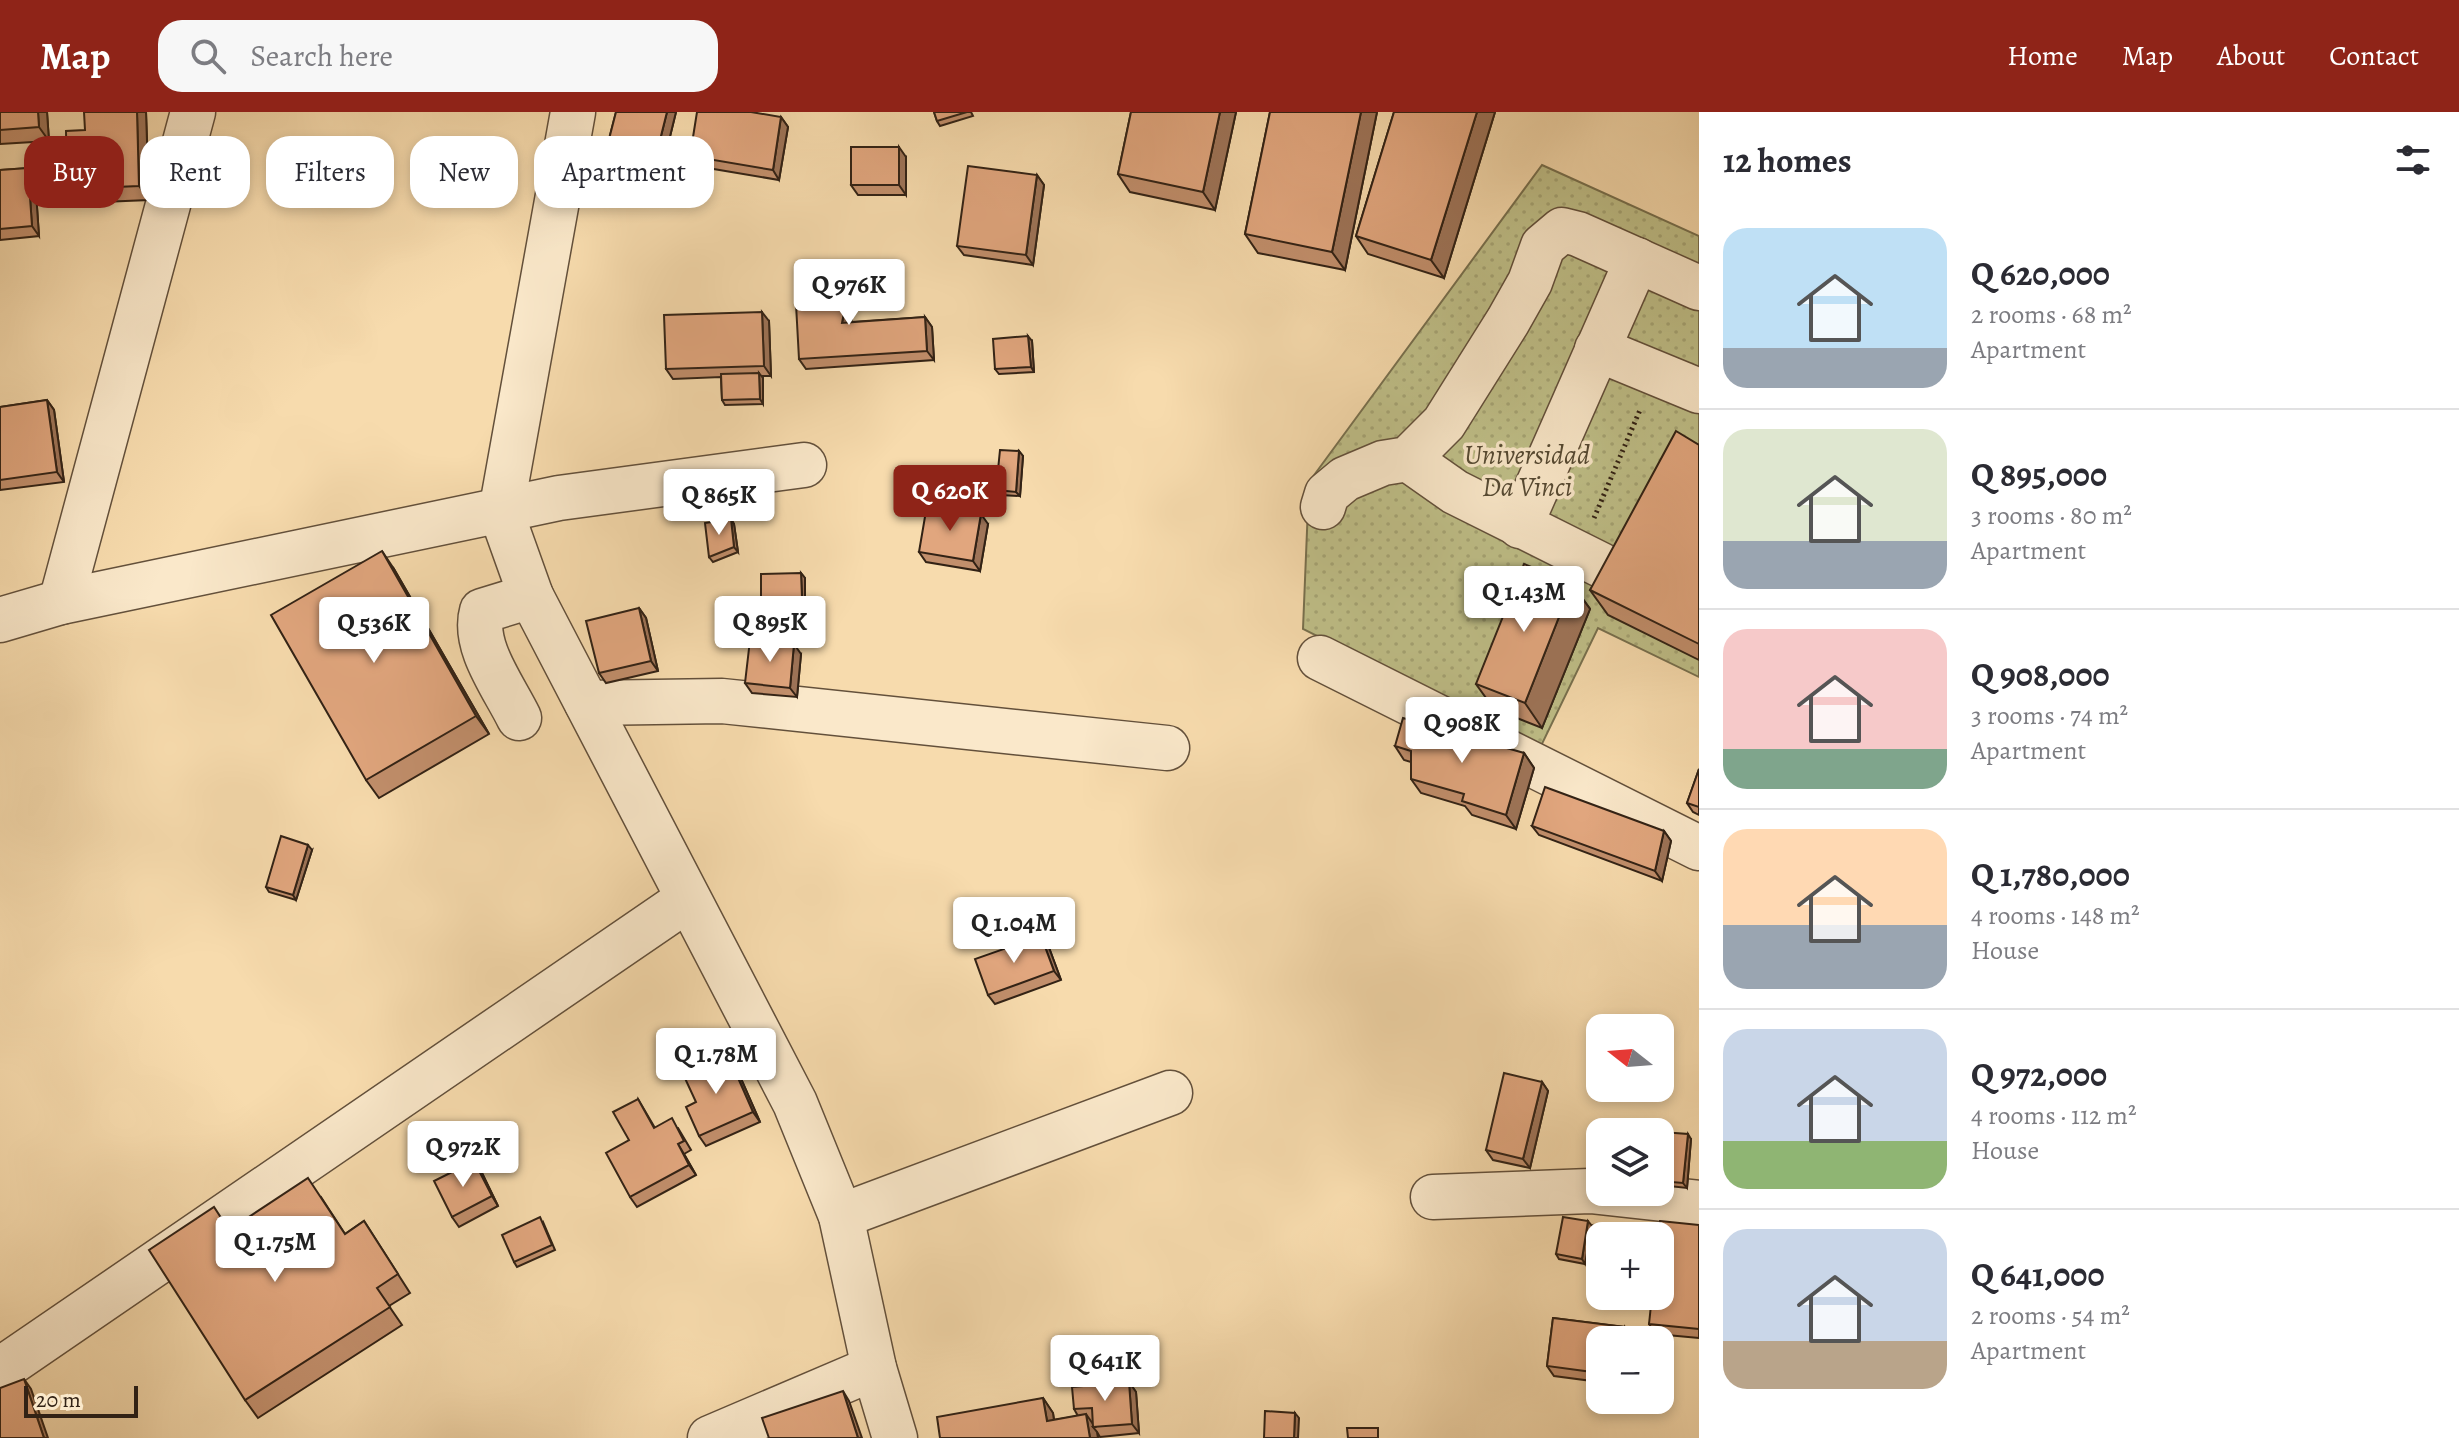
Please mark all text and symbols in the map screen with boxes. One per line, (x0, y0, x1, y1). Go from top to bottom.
search box (158, 20, 718, 92)
text: Map (40, 30, 110, 82)
icon: search (186, 34, 230, 78)
text: Search here (250, 36, 393, 76)
text: Home (2007, 37, 2078, 75)
text: Map (2122, 37, 2173, 75)
text: About (2217, 37, 2285, 75)
text: Contact (2329, 37, 2419, 75)
chip: Buy (24, 136, 124, 208)
chip: Rent (140, 136, 250, 208)
chip: Filters (266, 136, 394, 208)
chip: New (410, 136, 518, 208)
chip: Apartment (534, 136, 714, 208)
text: 12 homes (1723, 137, 1852, 184)
icon: filters (2391, 138, 2435, 182)
text: Q 620,000 (1971, 250, 2110, 297)
pin: Q 976K (784, 259, 914, 327)
icon: home (1787, 260, 1883, 356)
text: Q 976K (812, 267, 886, 302)
text: 2 rooms · 68 m² (1971, 297, 2132, 332)
text: Apartment (1971, 332, 2086, 367)
park label: Universidad Da Vinci (1464, 436, 1590, 506)
text: Q 895,000 (1971, 451, 2107, 498)
icon: home (1787, 461, 1883, 557)
pin: Q 620K (885, 465, 1015, 533)
pin: Q 865K (654, 469, 784, 537)
text: Q 620K (911, 473, 989, 508)
text: Q 865K (681, 477, 757, 512)
text: 3 rooms · 80 m² (1971, 498, 2132, 533)
text: Apartment (1971, 533, 2086, 568)
pin: Q 1.43M (1450, 566, 1598, 634)
text: Q 1.43M (1482, 574, 1566, 609)
pin: Q 895K (705, 596, 835, 664)
pin: Q 536K (309, 597, 439, 665)
text: Q 895K (733, 604, 807, 639)
text: Q 536K (337, 605, 411, 640)
text: Q 908,000 (1971, 651, 2110, 698)
icon: home (1787, 661, 1883, 757)
pin: Q 908K (1397, 697, 1527, 765)
text: 3 rooms · 74 m² (1971, 698, 2128, 733)
text: Q 908K (1424, 705, 1500, 740)
text: Apartment (1971, 733, 2086, 768)
text: Q 1,780,000 (1971, 851, 2130, 898)
icon: home (1787, 861, 1883, 957)
pin: Q 1.04M (940, 897, 1088, 965)
text: 4 rooms · 148 m² (1971, 898, 2140, 933)
text: Q 1.04M (971, 905, 1057, 940)
text: House (1971, 933, 2039, 968)
north arrow (1586, 1014, 1674, 1102)
map controls (1586, 1014, 1674, 1414)
pin: Q 1.78M (642, 1028, 790, 1096)
text: Q 1.78M (674, 1036, 758, 1071)
text: Q 972,000 (1971, 1051, 2107, 1098)
icon: home (1787, 1061, 1883, 1157)
text: 4 rooms · 112 m² (1971, 1098, 2137, 1133)
button: layers (1586, 1118, 1674, 1206)
pin: Q 972K (398, 1121, 528, 1189)
text: Q 972K (426, 1129, 500, 1164)
text: House (1971, 1133, 2039, 1168)
pin: Q 1.75M (201, 1216, 349, 1284)
button: + (1586, 1222, 1674, 1310)
text: Q 1.75M (234, 1224, 316, 1259)
text: Q 641,000 (1971, 1251, 2105, 1298)
icon: home (1787, 1261, 1883, 1357)
text: 2 rooms · 54 m² (1971, 1298, 2130, 1333)
button: − (1586, 1326, 1674, 1414)
text: Apartment (1971, 1333, 2086, 1368)
pin: Q 641K (1040, 1335, 1170, 1403)
text: Q 641K (1069, 1343, 1141, 1378)
scale bar (24, 1382, 138, 1418)
text: 20 m (36, 1385, 81, 1415)

